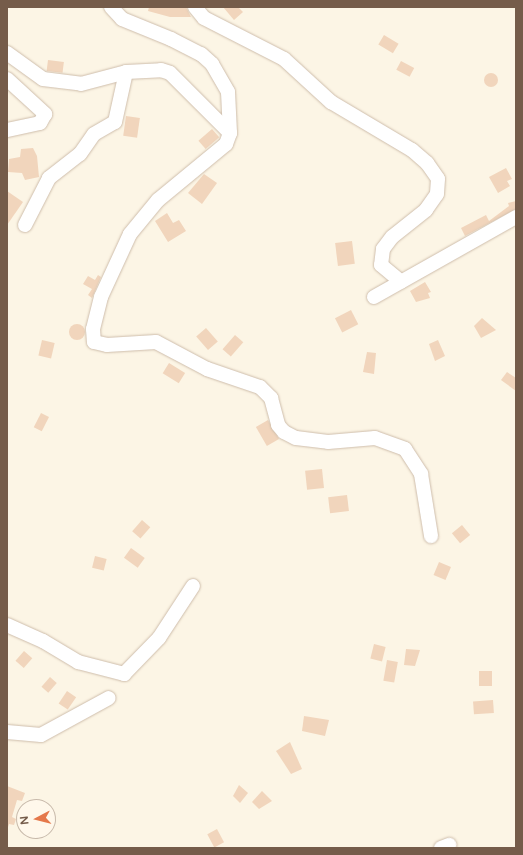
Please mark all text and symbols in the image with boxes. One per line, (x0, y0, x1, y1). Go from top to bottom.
north arrow (16, 799, 56, 839)
text: N (18, 815, 32, 826)

